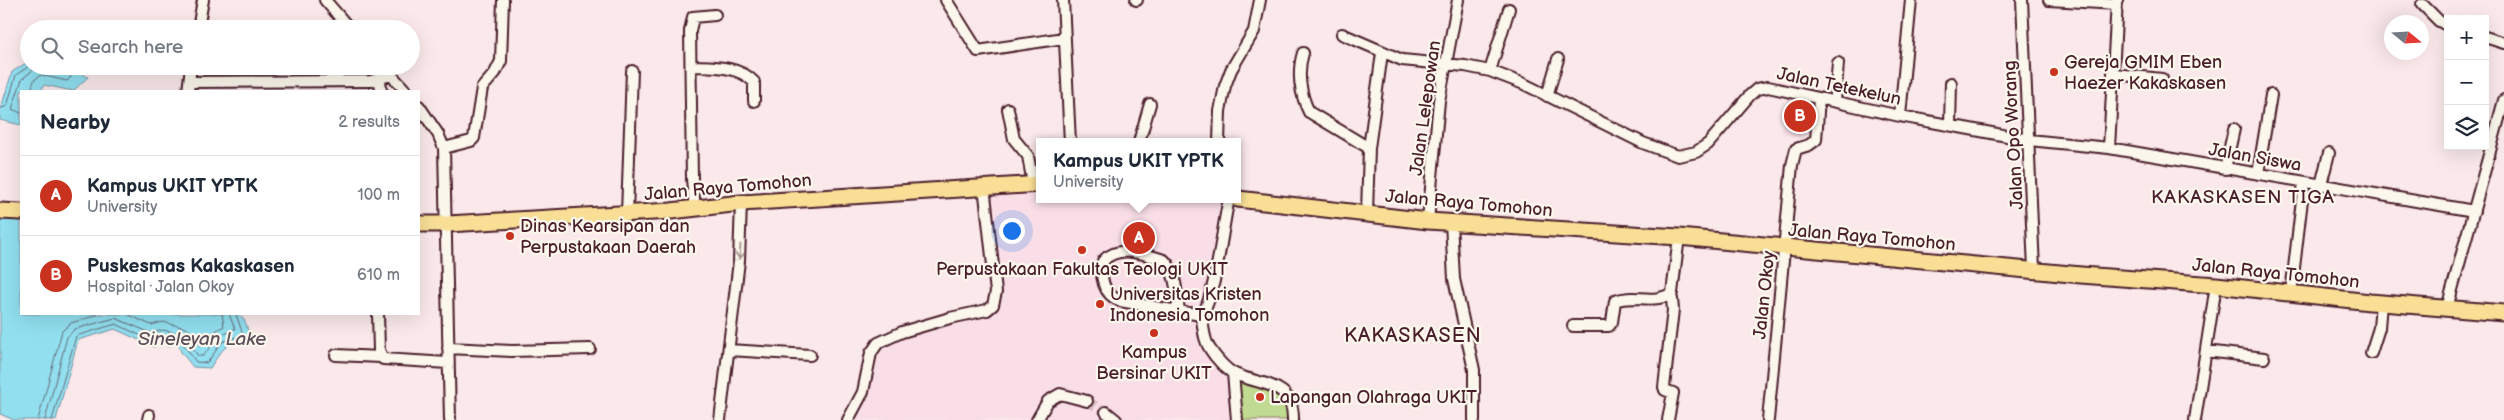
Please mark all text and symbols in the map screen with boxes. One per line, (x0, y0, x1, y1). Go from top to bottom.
north arrow (2384, 15, 2429, 60)
map controls (2444, 15, 2489, 150)
button: + (2444, 15, 2489, 60)
search box (20, 20, 420, 75)
icon: search (38, 34, 66, 62)
text: Search here (78, 36, 183, 59)
street label: Jalan Lelepowan (1406, 39, 1445, 177)
place label: Gereja GMIM Eben Haezer Kakaskasen (2064, 52, 2226, 94)
street label: Jalan Opo Worang (1999, 60, 2028, 210)
button: − (2444, 60, 2489, 105)
street label: Jalan Tetekelun (1775, 63, 1903, 110)
marker: Gereja GMIM Eben Haezer Kakaskasen (2048, 66, 2060, 78)
pin: B (1784, 97, 1816, 135)
button: layers (2444, 105, 2489, 150)
text: Nearby (40, 110, 110, 135)
text: 2 results (338, 113, 400, 132)
popup (1036, 138, 1241, 203)
street label: Jalan Siswa (2207, 139, 2303, 176)
text: Kampus UKIT YPTK (1053, 150, 1224, 173)
street label: Jalan Raya Tomohon (643, 170, 813, 205)
text: University (1053, 173, 1124, 192)
text: Kampus UKIT YPTK (87, 175, 258, 198)
text: A (51, 186, 61, 205)
text: 100 m (357, 186, 400, 205)
street label: Jalan Raya Tomohon (1384, 186, 1554, 221)
district label: KAKASKASEN TIGA (2151, 186, 2335, 209)
text: University (87, 198, 158, 217)
place label: Dinas Kearsipan dan Perpustakaan Daerah (520, 216, 696, 258)
your location (999, 218, 1025, 244)
pin: A (1123, 219, 1155, 257)
street label: Jalan Raya Tomohon (1787, 220, 1957, 255)
marker: Dinas Kearsipan dan Perpustakaan Daerah (504, 230, 516, 242)
one-way arrow (735, 244, 744, 260)
marker: Perpustakaan Fakultas Teologi UKIT (1076, 244, 1088, 256)
street label: Jalan Okoy (1749, 249, 1780, 340)
street label: Jalan Raya Tomohon (2191, 254, 2361, 293)
text: Puskesmas Kakaskasen (87, 255, 295, 278)
place label: Perpustakaan Fakultas Teologi UKIT (936, 259, 1228, 280)
text: B (50, 266, 62, 285)
text: 610 m (357, 266, 400, 285)
text: Hospital · Jalan Okoy (87, 278, 234, 297)
place label: Universitas Kristen Indonesia Tomohon (1110, 284, 1269, 326)
marker: Universitas Kristen Indonesia Tomohon (1094, 298, 1106, 310)
district label: KAKASKASEN (1344, 324, 1482, 348)
marker: Kampus Bersinar UKIT (1148, 327, 1160, 339)
water label: Sineleyan Lake (138, 328, 266, 351)
place label: Kampus Bersinar UKIT (1096, 342, 1212, 384)
place label: Lapangan Olahraga UKIT (1270, 387, 1477, 408)
marker: Lapangan Olahraga UKIT (1254, 391, 1266, 403)

